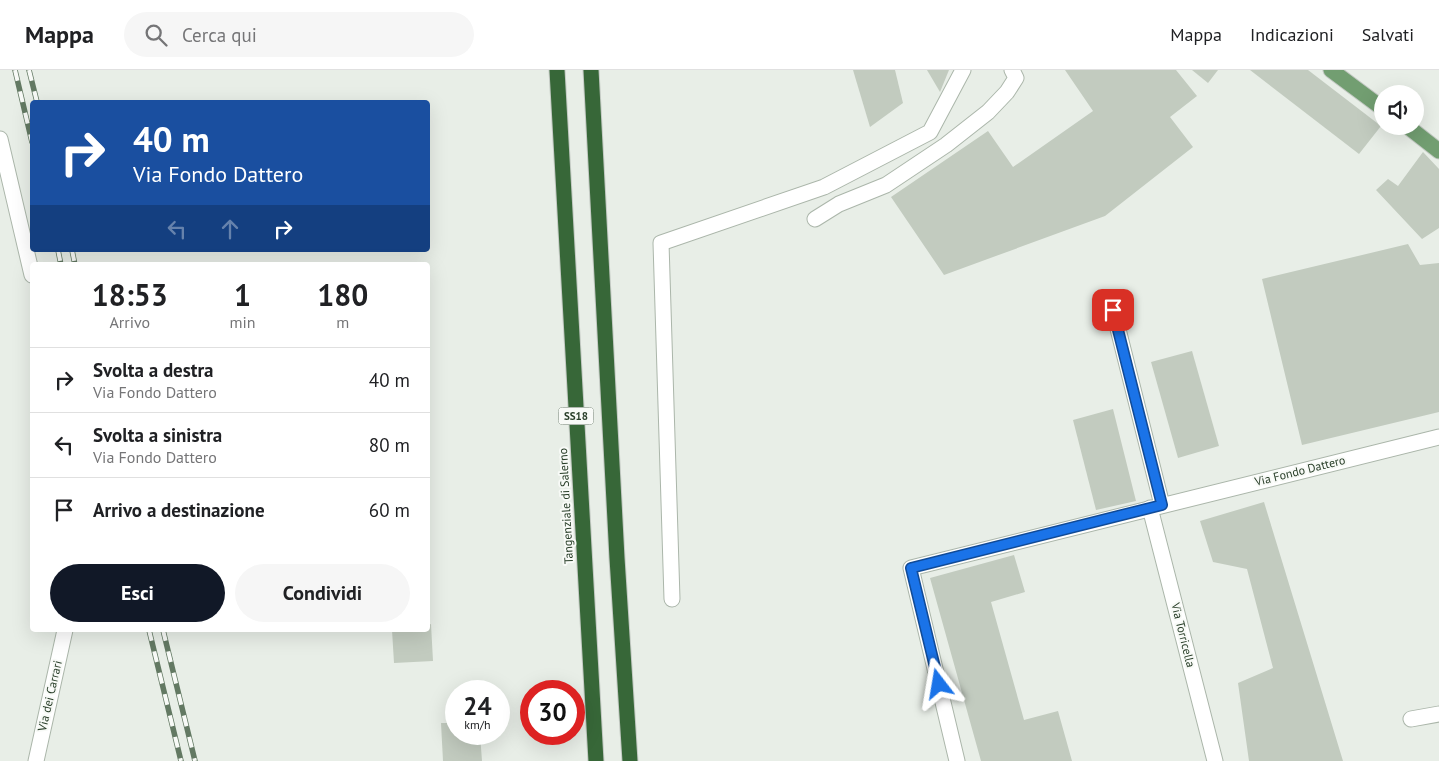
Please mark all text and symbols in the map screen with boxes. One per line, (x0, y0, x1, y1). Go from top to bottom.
search box (124, 12, 474, 57)
text: Mappa (25, 19, 94, 50)
icon: search (142, 21, 170, 49)
text: Cerca qui (182, 23, 257, 47)
text: Mappa (1170, 23, 1222, 46)
text: Indicazioni (1250, 23, 1334, 46)
text: Salvati (1362, 23, 1414, 46)
map controls (1374, 85, 1424, 135)
button: sound (1374, 85, 1424, 135)
text: 40 m (133, 116, 210, 162)
icon: right (50, 120, 115, 185)
text: Via Fondo Dattero (133, 160, 303, 188)
icon: left (163, 215, 191, 243)
icon: ahead (216, 215, 244, 243)
icon: right (269, 215, 297, 243)
text: 18:53 (92, 275, 168, 314)
text: 1 (234, 275, 251, 314)
text: 180 (317, 275, 368, 314)
pin (1092, 289, 1134, 331)
icon: arrive (1099, 296, 1127, 324)
text: Arrivo (109, 312, 150, 332)
text: min (230, 312, 256, 332)
text: m (336, 312, 349, 332)
text: Svolta a destra (93, 358, 214, 382)
icon: right (50, 366, 78, 394)
text: 40 m (369, 368, 410, 392)
text: Via Fondo Dattero (93, 382, 217, 402)
road number: SS18 (558, 408, 594, 424)
text: Svolta a sinistra (93, 423, 222, 447)
icon: left (50, 431, 78, 459)
text: 80 m (369, 433, 410, 457)
text: Via Fondo Dattero (93, 447, 217, 467)
street label: Tangenziale di Salerno (555, 448, 576, 564)
street label: Via Fondo Dattero (1252, 452, 1347, 489)
icon: arrive (50, 496, 78, 524)
text: Arrivo a destinazione (93, 498, 265, 522)
text: 60 m (369, 498, 410, 522)
button: Esci (50, 564, 225, 622)
button: Condividi (235, 564, 410, 622)
street label: Via Torricella (1168, 600, 1199, 669)
position arrow (912, 657, 964, 709)
street label: Via dei Carrari (34, 659, 65, 734)
speed limit sign: 30 (520, 680, 585, 745)
text: 24 (463, 690, 492, 722)
text: km/h (464, 717, 491, 732)

